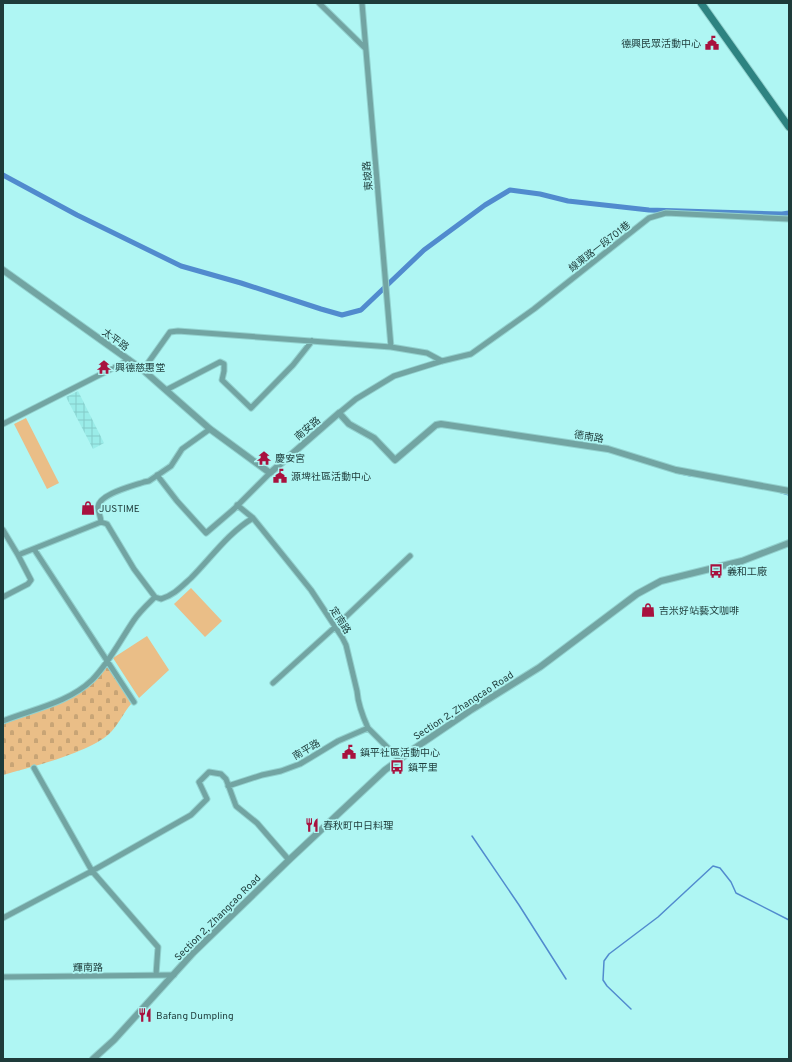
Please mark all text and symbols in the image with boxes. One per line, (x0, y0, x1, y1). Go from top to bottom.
public building icon: 德興民眾活動中心 (704, 35, 720, 51)
place label: 德興民眾活動中心 (621, 38, 701, 51)
street label: 東坡路 (361, 160, 376, 191)
street label: 線東路一段701巷 (566, 219, 634, 275)
street label: 太平路 (99, 326, 131, 354)
temple icon: 興德慈惠堂 (96, 359, 112, 375)
place label: 興德慈惠堂 (115, 362, 165, 375)
street label: 南安路 (292, 414, 324, 444)
street label: 德南路 (573, 429, 605, 446)
temple icon: 慶安宮 (256, 450, 272, 466)
place label: 慶安宮 (275, 453, 305, 466)
public building icon: 源埤社區活動中心 (272, 468, 288, 484)
place label: 源埤社區活動中心 (291, 471, 371, 484)
shop icon: JUSTIME (80, 500, 96, 516)
place label: JUSTIME (99, 503, 140, 516)
bus stop icon: 義和工廠 (708, 563, 724, 579)
place label: 義和工廠 (727, 566, 767, 579)
shop icon: 吉米好站藝文咖啡 (640, 602, 656, 618)
street label: 定南路 (326, 605, 353, 637)
place label: 吉米好站藝文咖啡 (659, 605, 739, 618)
street label: Section 2, Zhangcao Road (411, 669, 516, 744)
street label: 南平路 (291, 737, 323, 763)
public building icon: 鎮平社區活動中心 (341, 744, 357, 760)
place label: 鎮平社區活動中心 (360, 747, 440, 760)
bus stop icon: 鎮平里 (389, 759, 405, 775)
place label: 鎮平里 (408, 762, 438, 775)
restaurant icon: 春秋町中日料理 (304, 817, 320, 833)
place label: 春秋町中日料理 (323, 820, 393, 833)
street label: Section 2, Zhangcao Road (172, 872, 264, 964)
street label: 輝南路 (73, 962, 103, 975)
restaurant icon: Bafang Dumpling (137, 1007, 153, 1023)
place label: Bafang Dumpling (156, 1010, 234, 1023)

